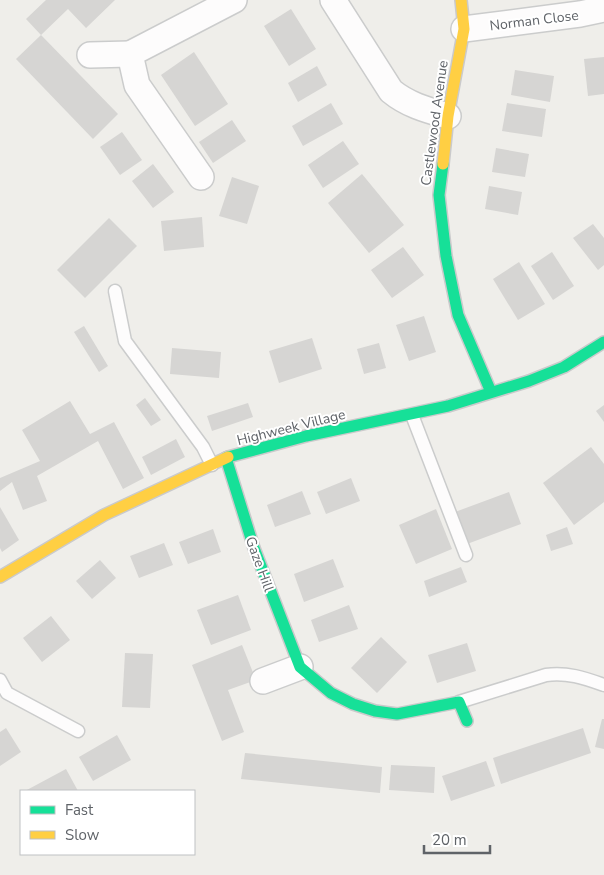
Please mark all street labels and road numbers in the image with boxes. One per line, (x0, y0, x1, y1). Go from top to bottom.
street label: Norman Close (488, 6, 580, 35)
street label: Castlewood Avenue (416, 59, 453, 187)
street label: Highweek Village (235, 405, 347, 450)
street label: Gaze Hill (241, 534, 279, 595)

